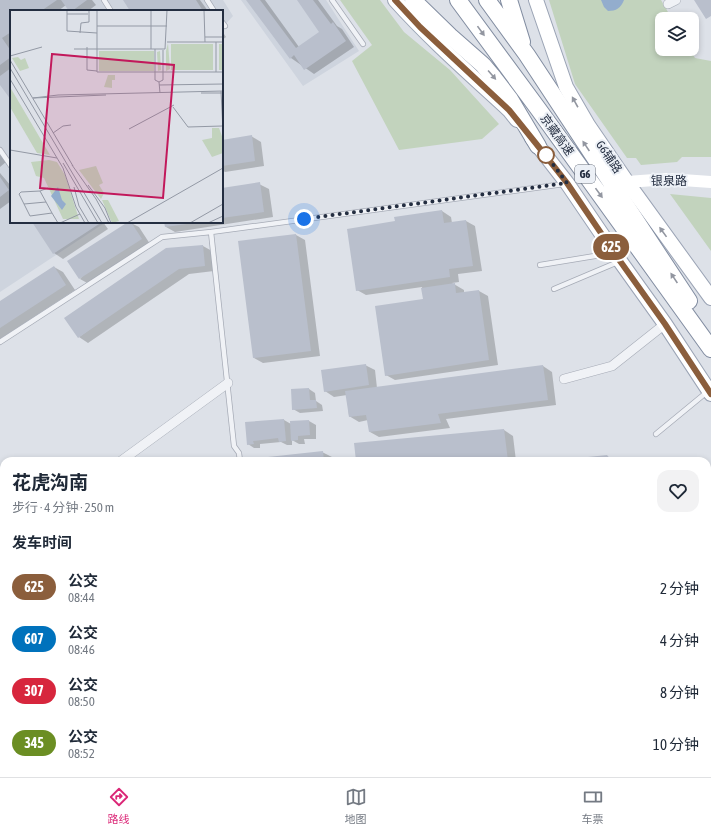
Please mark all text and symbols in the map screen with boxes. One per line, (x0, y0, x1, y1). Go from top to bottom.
inset map (10, 10, 223, 223)
map controls (655, 12, 699, 56)
button: layers (655, 12, 699, 56)
one-way arrow (477, 26, 485, 37)
one-way arrow (487, 70, 496, 81)
one-way arrow (571, 96, 578, 108)
street label: 京藏高速 (537, 111, 577, 159)
street label: G6辅路 (593, 138, 625, 176)
one-way arrow (583, 140, 590, 152)
unlabelled marker (537, 146, 555, 164)
road number: G6 (575, 165, 595, 183)
street label: 银泉路 (651, 174, 687, 188)
one-way arrow (595, 188, 603, 198)
your location (294, 209, 314, 229)
one-way arrow (659, 227, 667, 238)
line badge: 625 (588, 234, 634, 260)
text: 625 (601, 239, 621, 255)
one-way arrow (670, 273, 678, 283)
button: heart (657, 470, 699, 512)
text: 花虎沟南 (12, 471, 88, 493)
text: 步行 · 4 分钟 · 250 m (12, 500, 114, 515)
text: 发车时间 (12, 534, 72, 551)
text: 公交 (68, 572, 98, 589)
text: 625 (24, 579, 44, 595)
text: 2 分钟 (660, 580, 699, 597)
text: 08:44 (68, 590, 95, 605)
text: 公交 (68, 624, 98, 641)
text: 607 (24, 631, 44, 647)
text: 4 分钟 (660, 632, 699, 649)
text: 08:46 (68, 642, 95, 657)
text: 公交 (68, 676, 98, 693)
text: 307 (24, 683, 44, 699)
text: 8 分钟 (660, 684, 699, 701)
text: 08:50 (68, 694, 95, 709)
text: 公交 (68, 728, 98, 745)
text: 345 (24, 735, 44, 751)
text: 10 分钟 (653, 736, 699, 753)
text: 08:52 (68, 746, 95, 761)
tab: 路线 (108, 786, 130, 826)
tab: 地图 (345, 786, 367, 826)
tab: 车票 (582, 786, 604, 826)

